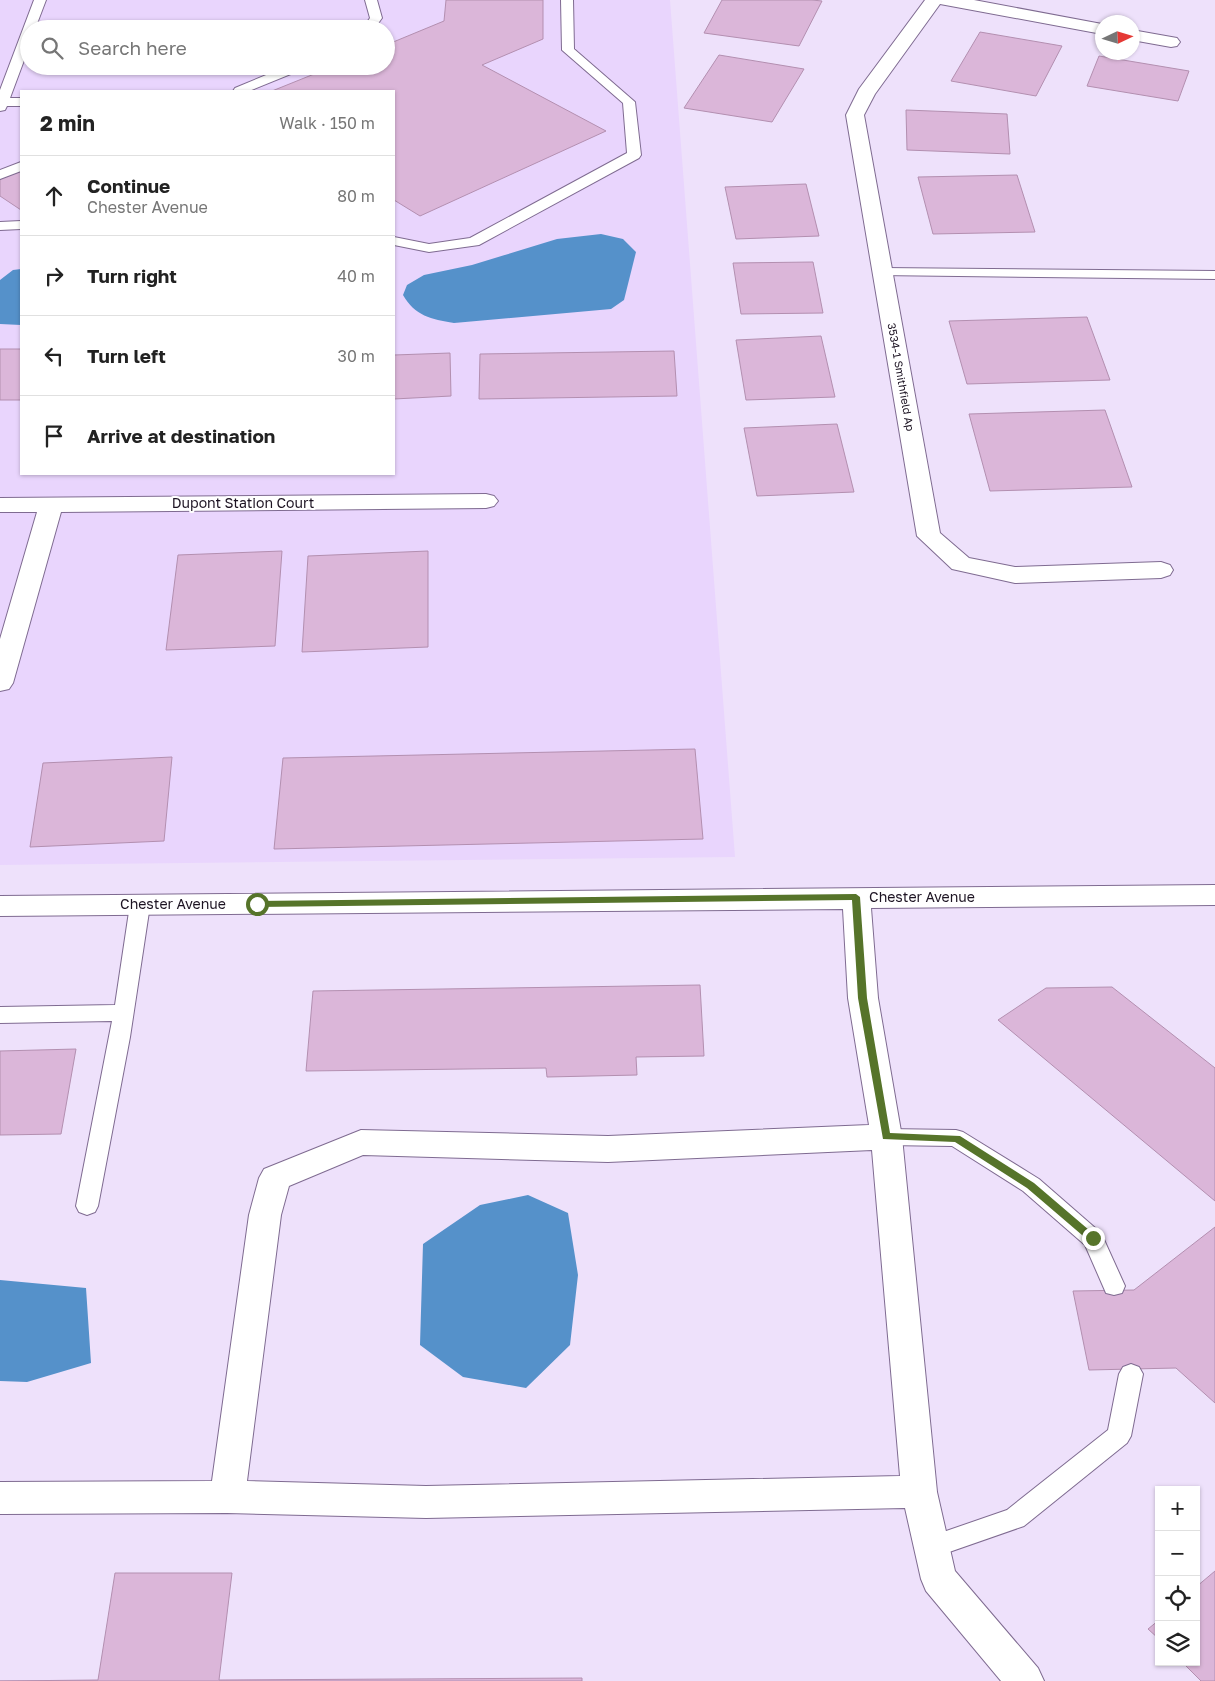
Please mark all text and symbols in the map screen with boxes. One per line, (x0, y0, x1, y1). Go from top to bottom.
north arrow (1095, 15, 1140, 60)
search box (20, 20, 395, 75)
icon: search (38, 34, 66, 62)
text: Search here (78, 36, 187, 59)
text: 2 min (40, 110, 95, 136)
text: Walk · 150 m (279, 113, 375, 133)
text: Continue (87, 174, 170, 197)
icon: ahead (40, 182, 68, 210)
text: 80 m (337, 186, 375, 206)
text: Chester Avenue (87, 197, 208, 217)
icon: right (40, 262, 68, 290)
text: Turn right (87, 264, 177, 287)
text: 40 m (337, 266, 375, 286)
street label: 3534-1 Smithfield Ap (886, 322, 917, 432)
icon: left (40, 342, 68, 370)
text: Turn left (87, 344, 166, 367)
text: 30 m (338, 346, 375, 366)
icon: arrive (40, 422, 68, 450)
text: Arrive at destination (87, 424, 275, 447)
street label: Dupont Station Court (172, 494, 314, 511)
street label: Chester Avenue (869, 888, 975, 905)
route start (246, 893, 269, 916)
street label: Chester Avenue (120, 895, 226, 912)
route end (1082, 1227, 1105, 1250)
map controls (1155, 1486, 1200, 1666)
button: + (1155, 1486, 1200, 1531)
button: − (1155, 1531, 1200, 1576)
button: locate (1155, 1576, 1200, 1621)
button: layers (1155, 1621, 1200, 1666)

